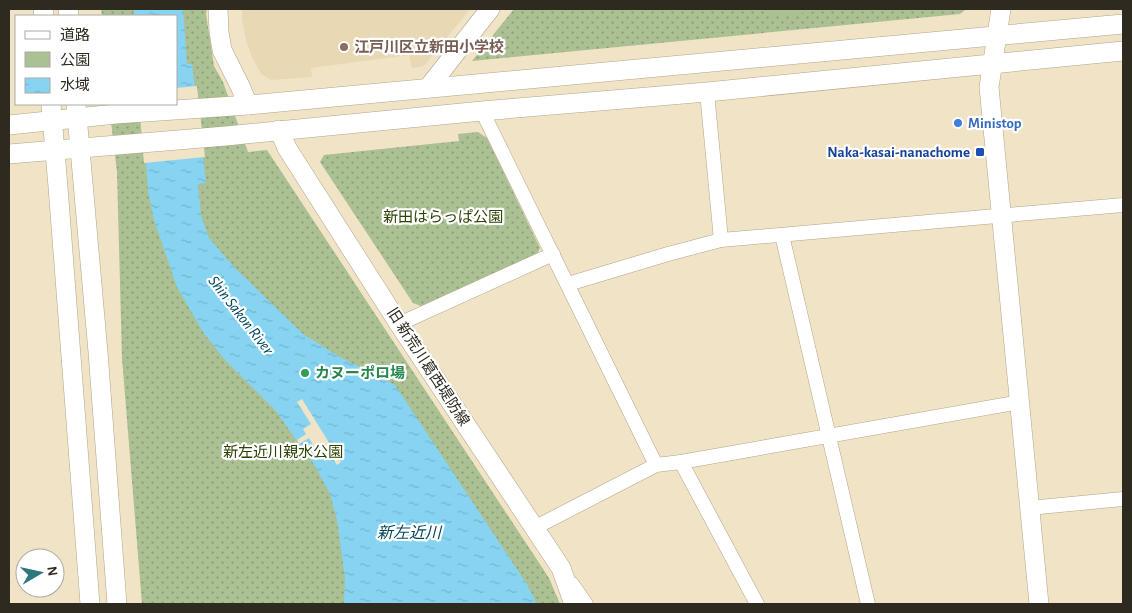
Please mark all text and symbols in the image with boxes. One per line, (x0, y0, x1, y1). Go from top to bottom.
legend (15, 15, 178, 105)
text: 道路 (60, 27, 90, 43)
place label: 江戸川区立新田小学校 (354, 39, 504, 55)
marker: 江戸川区立新田小学校 (338, 41, 350, 53)
text: 公園 (60, 52, 90, 68)
text: 水域 (60, 77, 90, 93)
place label: Ministop (968, 116, 1022, 131)
marker: Ministop (952, 117, 964, 129)
place label: Naka-kasai-nanachome (827, 145, 970, 160)
marker: Naka-kasai-nanachome (974, 146, 986, 158)
park label: 新田はらっぱ公園 (383, 209, 503, 225)
water label: Shin Sakon River (205, 273, 277, 358)
street label: 旧 新荒川葛西堤防線 (384, 305, 473, 429)
place label: カヌーポロ場 (315, 365, 405, 381)
marker: カヌーポロ場 (299, 367, 311, 379)
park label: 新左近川親水公園 (223, 444, 343, 460)
water label: 新左近川 (377, 524, 443, 541)
north arrow (15, 548, 65, 598)
text: N (44, 565, 60, 577)

